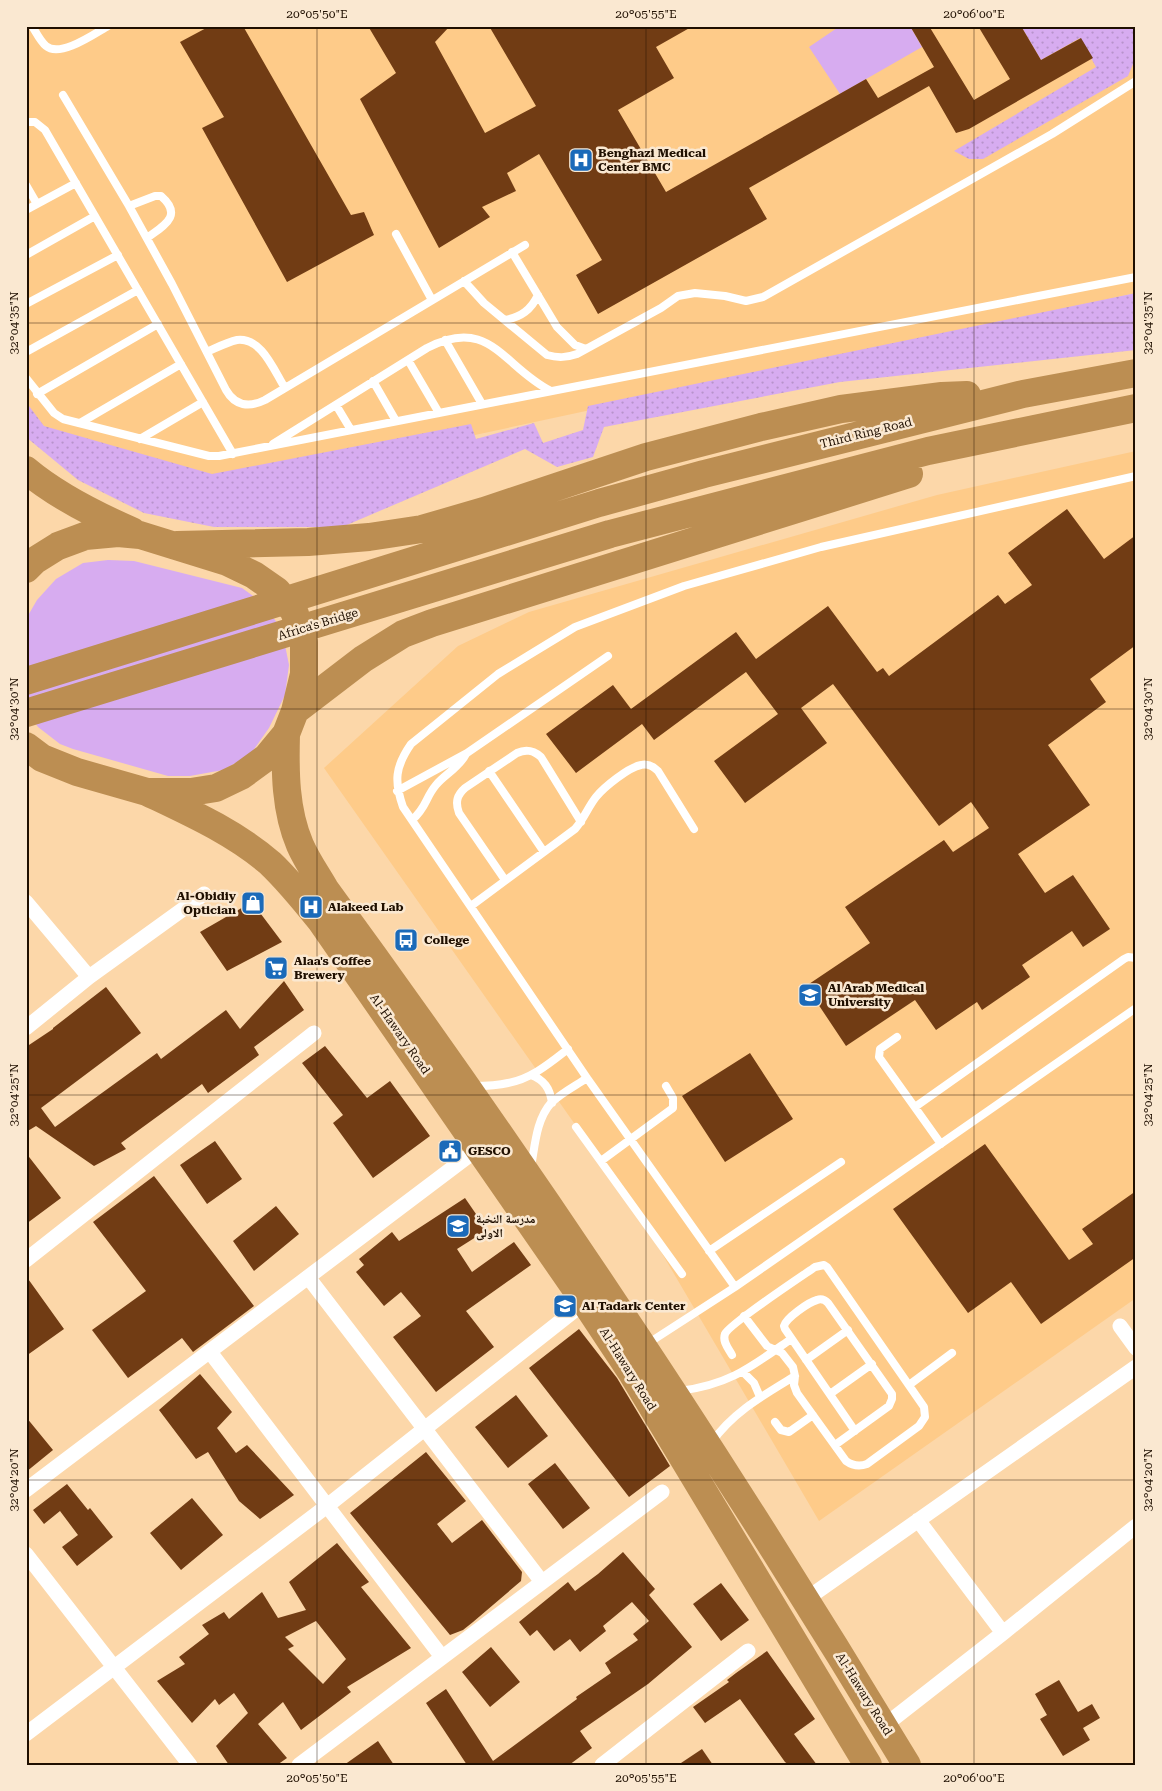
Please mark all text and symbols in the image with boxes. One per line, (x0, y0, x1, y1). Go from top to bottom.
text: 20°05'50"E (286, 7, 348, 21)
text: 20°05'55"E (615, 7, 677, 21)
text: 20°06'00"E (943, 7, 1005, 21)
place label: Benghazi Medical Center BMC (598, 146, 706, 174)
hospital icon: Benghazi Medical Center BMC (568, 147, 594, 173)
text: 32°04'35"N (7, 291, 21, 355)
text: 32°04'35"N (1141, 291, 1155, 355)
street label: Third Ring Road (819, 415, 914, 451)
street label: Africa's Bridge (276, 605, 360, 643)
text: 32°04'30"N (7, 677, 21, 741)
text: 32°04'30"N (1141, 677, 1155, 741)
place label: Al-Obidiy Optician (177, 889, 237, 917)
shop icon: Al-Obidiy Optician (240, 890, 266, 916)
hospital icon: Alakeed Lab (298, 894, 324, 920)
place label: Alakeed Lab (328, 900, 404, 914)
bus stop icon: College (393, 927, 419, 953)
place label: College (424, 933, 469, 947)
place label: Alaa's Coffee Brewery (294, 954, 371, 982)
supermarket icon: Alaa's Coffee Brewery (263, 955, 289, 981)
place label: Al Arab Medical University (828, 981, 924, 1009)
school or university icon: Al Arab Medical University (797, 982, 823, 1008)
street label: Al-Hawary Road (367, 991, 433, 1077)
text: 32°04'25"N (7, 1063, 21, 1127)
text: 32°04'25"N (1141, 1063, 1155, 1127)
public building icon: GESCO (437, 1138, 463, 1164)
place label: GESCO (468, 1144, 511, 1158)
place label: مدرسة النخبة الاولى (476, 1212, 536, 1241)
school or university icon: مدرسة النخبة الاولى (445, 1213, 471, 1239)
school or university icon: Al Tadark Center (552, 1293, 578, 1319)
place label: Al Tadark Center (582, 1299, 686, 1313)
street label: Al-Hawary Road (597, 1325, 659, 1413)
text: 32°04'20"N (7, 1448, 21, 1512)
text: 32°04'20"N (1141, 1448, 1155, 1512)
street label: Al-Hawary Road (833, 1650, 895, 1738)
text: 20°05'50"E (286, 1771, 348, 1785)
text: 20°05'55"E (615, 1771, 677, 1785)
text: 20°06'00"E (943, 1771, 1005, 1785)

